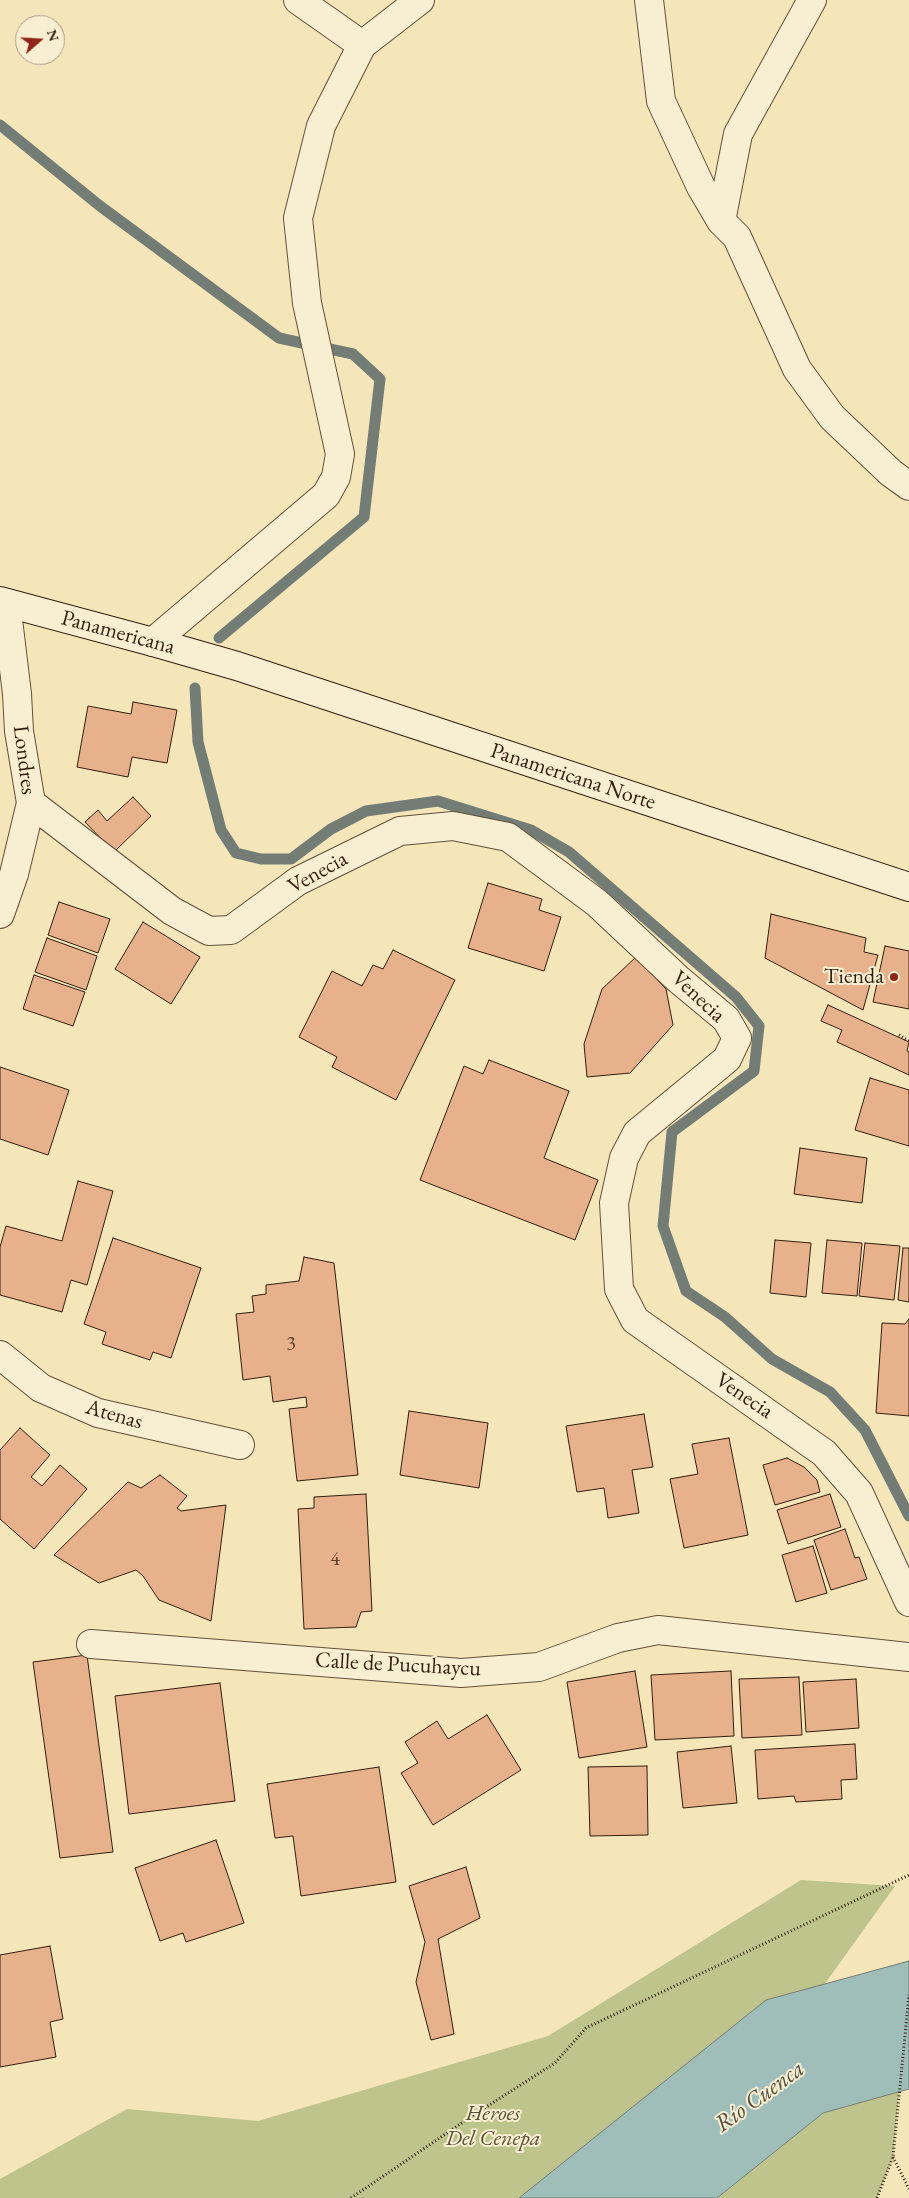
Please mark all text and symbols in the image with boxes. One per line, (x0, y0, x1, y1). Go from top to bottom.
north arrow (15, 15, 65, 65)
text: N (43, 27, 64, 44)
street label: Panamericana (58, 605, 178, 661)
street label: Londres (7, 724, 41, 796)
street label: Panamericana Norte (487, 738, 659, 816)
street label: Venecia (283, 846, 353, 900)
place label: Tienda (824, 964, 884, 990)
street label: Venecia (665, 965, 731, 1029)
marker: Tienda (888, 971, 900, 983)
house number: 3 (286, 1333, 296, 1357)
street label: Venecia (710, 1367, 778, 1425)
street label: Atenas (82, 1394, 146, 1436)
house number: 4 (330, 1548, 340, 1572)
street label: Calle de Pucuhaycu (314, 1647, 482, 1683)
water label: Río Cuenca (709, 2055, 811, 2139)
park label: Heroes Del Cenepa (445, 2101, 541, 2152)

